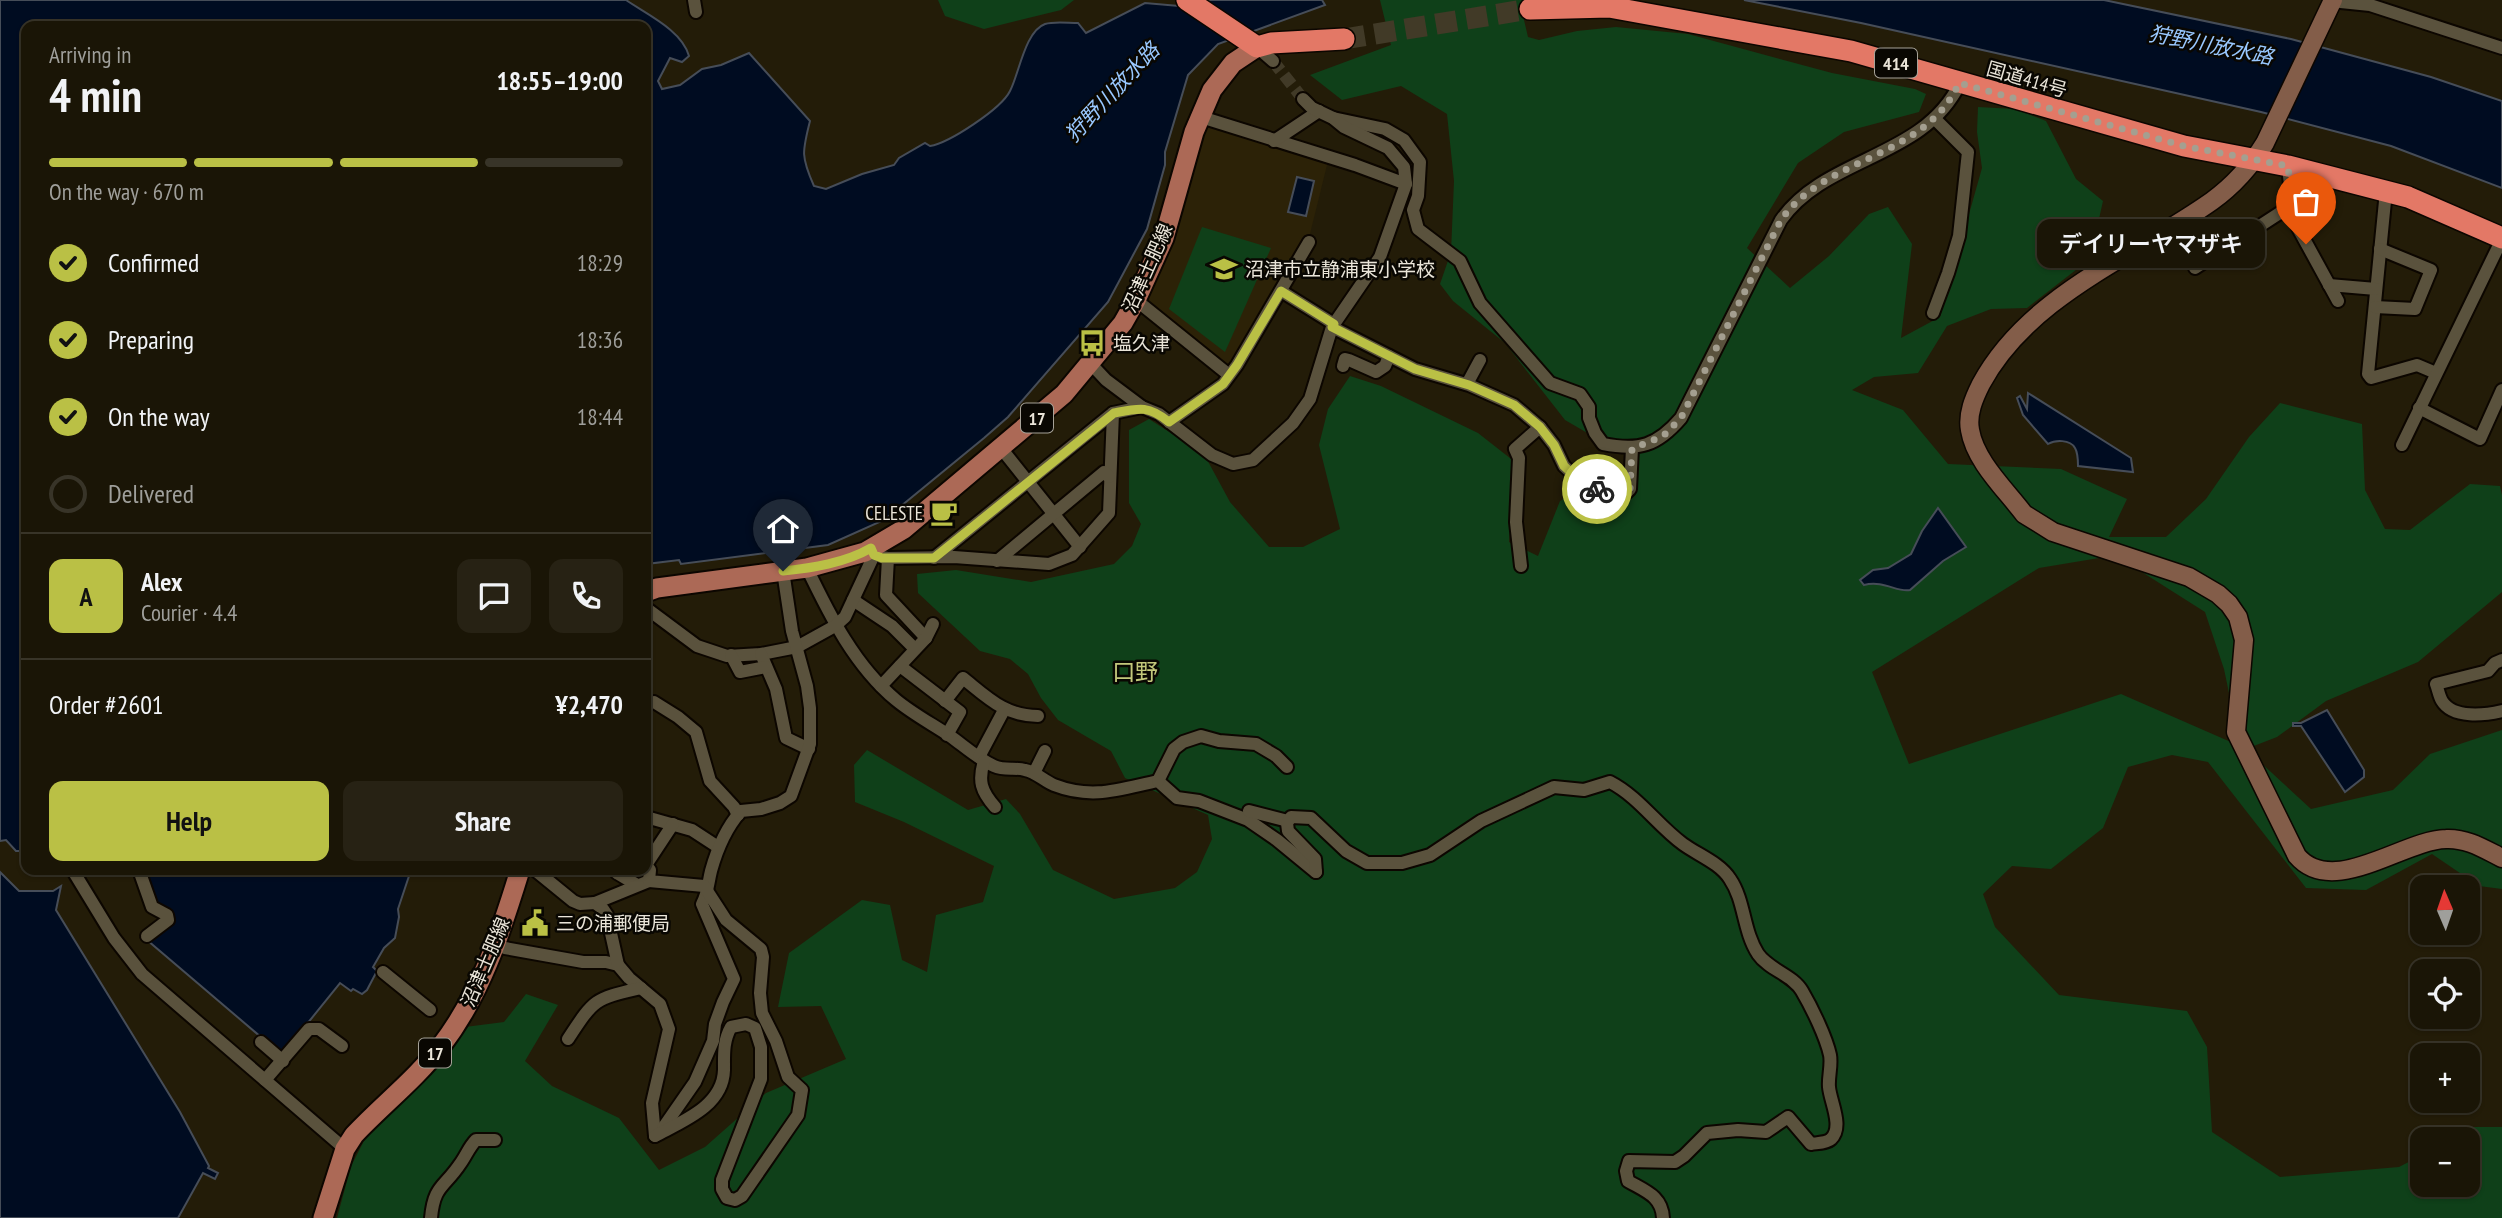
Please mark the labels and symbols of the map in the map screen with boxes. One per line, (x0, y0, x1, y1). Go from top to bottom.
water label: 狩野川放水路 (2147, 20, 2277, 71)
water label: 狩野川放水路 (1059, 35, 1166, 147)
road number: 414 (1875, 48, 1917, 78)
street label: 国道414号 (1984, 56, 2070, 102)
pin (2276, 172, 2336, 244)
callout: デイリーヤマザキ (2036, 219, 2264, 268)
street label: 沼津土肥線 (1117, 220, 1177, 316)
school or university icon: 沼津市立静浦東小学校 (1209, 254, 1239, 284)
place label: 沼津市立静浦東小学校 (1245, 257, 1435, 281)
bus stop icon: 塩久津 (1077, 328, 1107, 358)
place label: 塩久津 (1113, 331, 1170, 355)
road number: 17 (1021, 404, 1053, 432)
courier (1562, 454, 1632, 524)
cafe icon: CELESTE (929, 498, 959, 528)
pin (753, 499, 813, 571)
place label: CELESTE (865, 501, 923, 525)
district label: 口野 (1112, 657, 1158, 686)
north arrow (2410, 875, 2480, 945)
public building icon: 三の浦郵便局 (520, 908, 550, 938)
place label: 三の浦郵便局 (556, 911, 670, 935)
street label: 沼津土肥線 (455, 914, 515, 1010)
road number: 17 (419, 1038, 451, 1068)

